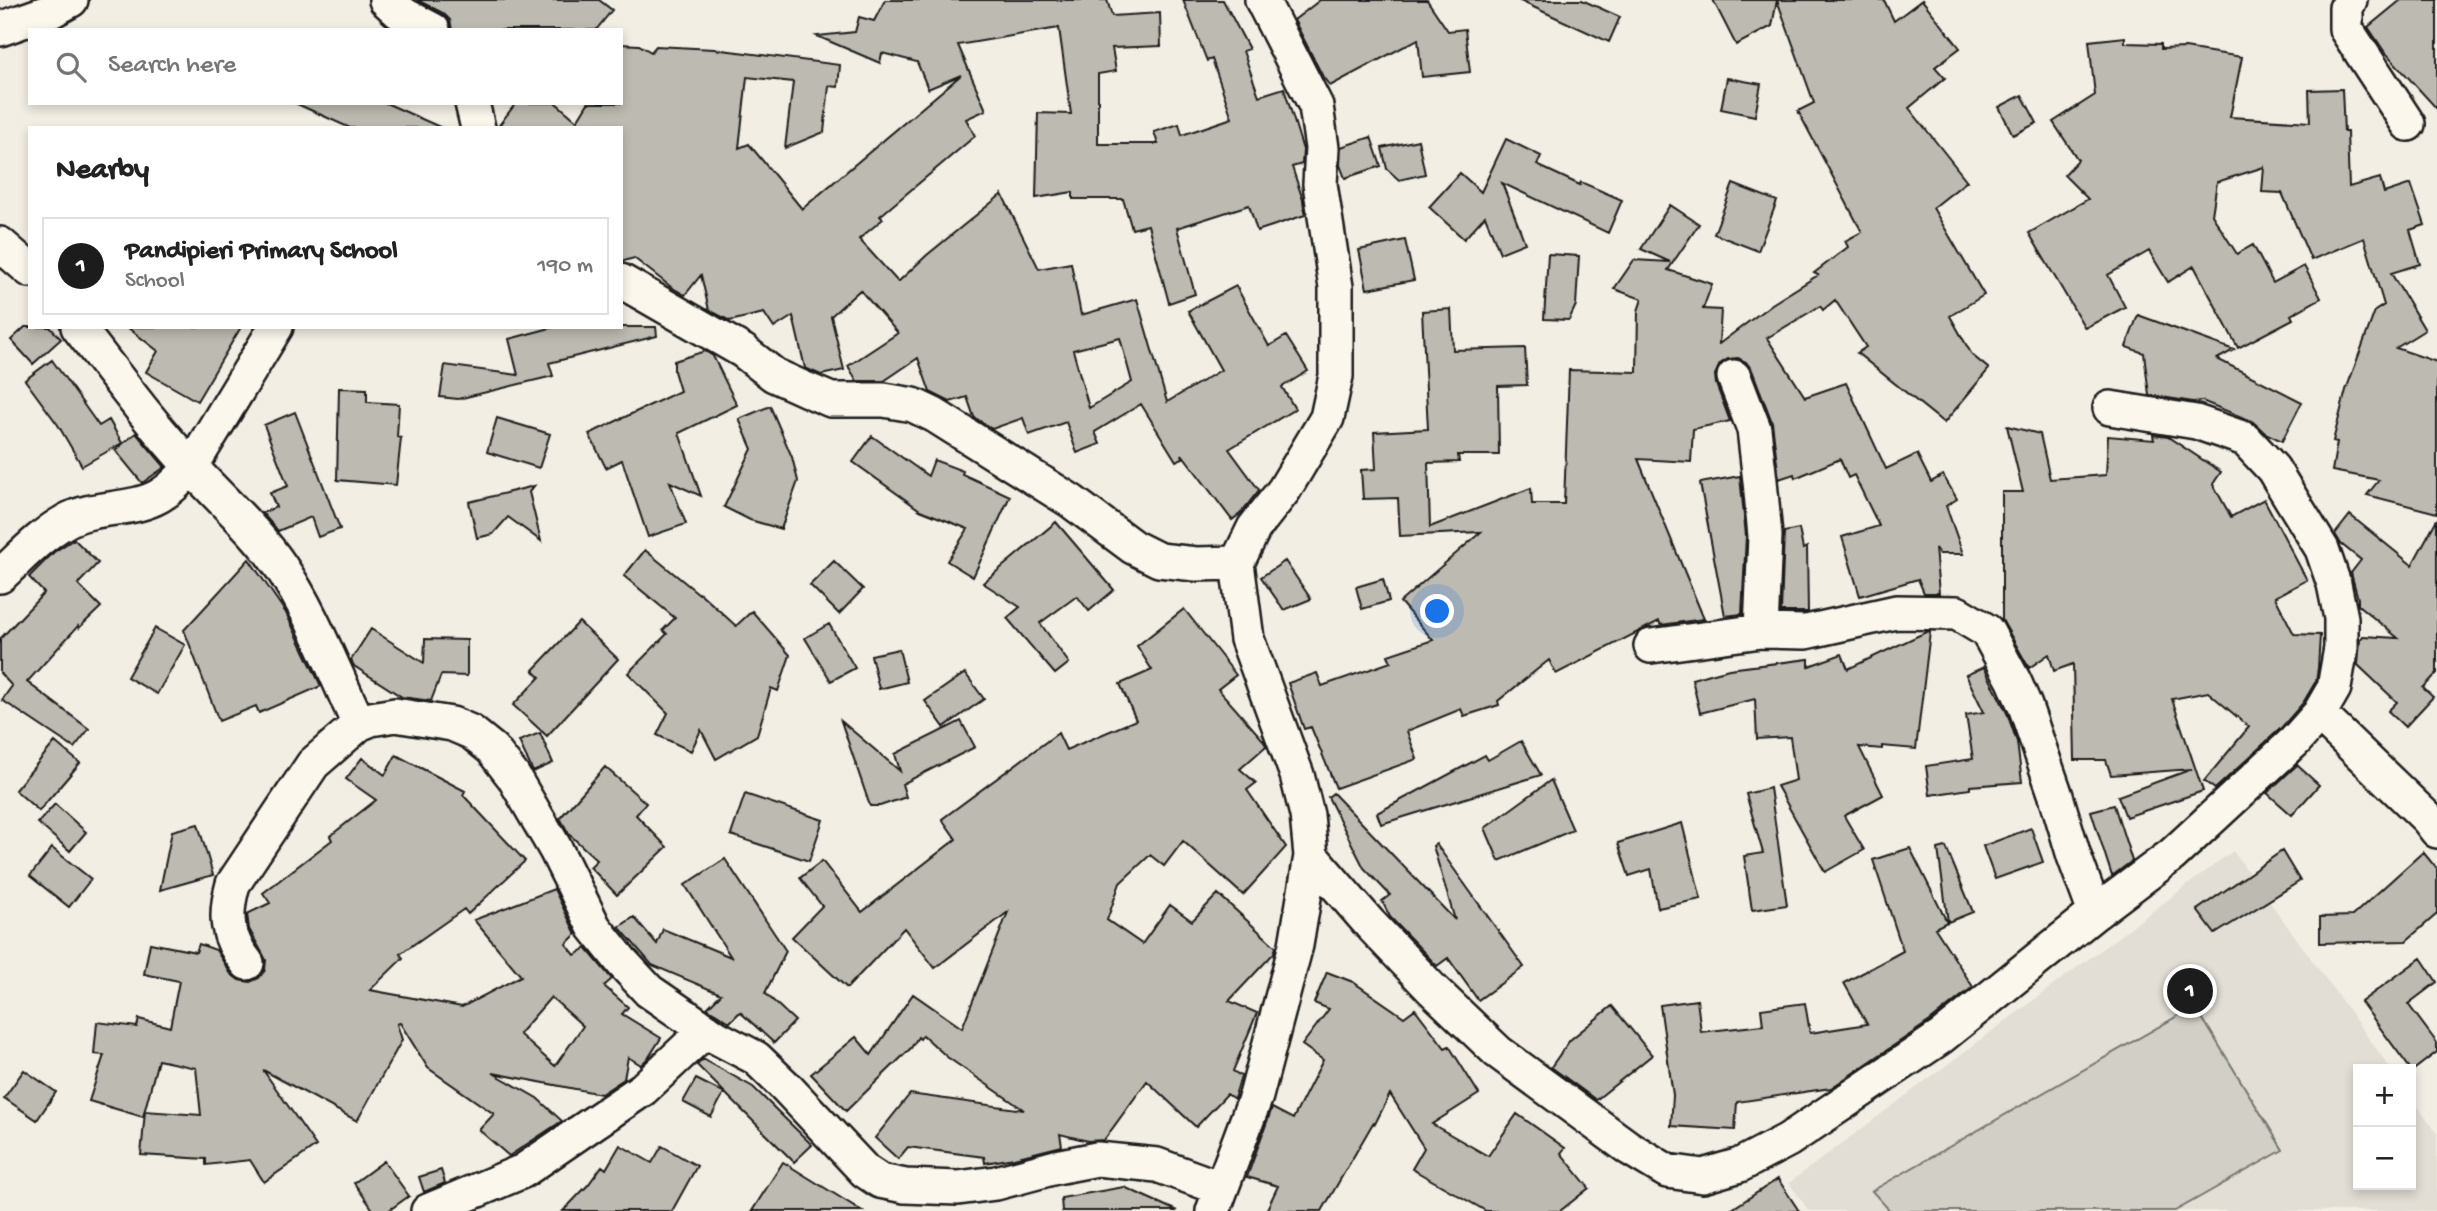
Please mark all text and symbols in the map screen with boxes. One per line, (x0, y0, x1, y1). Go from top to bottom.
search box (28, 28, 623, 105)
icon: search (52, 48, 90, 86)
text: Search here (108, 51, 236, 82)
text: Nearby (56, 154, 149, 189)
text: Pandipieri Primary School (125, 237, 398, 268)
text: 1 (76, 253, 86, 280)
text: 190 m (537, 253, 593, 280)
text: School (125, 268, 185, 295)
your location (1420, 594, 1454, 628)
pin: 1 (2167, 965, 2213, 1017)
map controls (2353, 1064, 2416, 1190)
button: + (2353, 1064, 2416, 1127)
button: − (2353, 1127, 2416, 1190)

